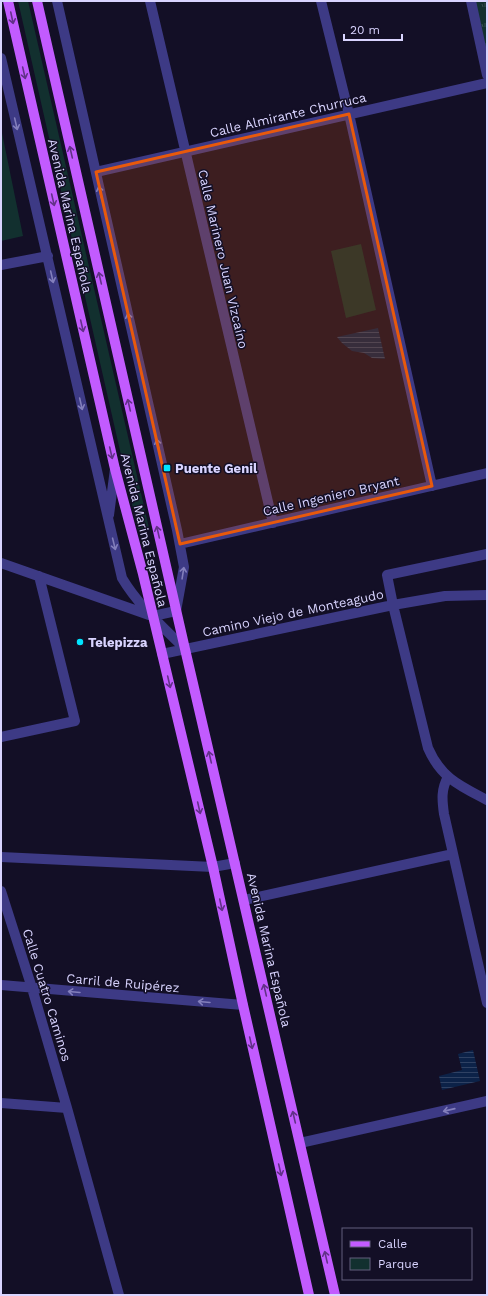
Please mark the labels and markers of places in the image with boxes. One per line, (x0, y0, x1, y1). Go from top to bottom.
place label: Puente Genil (175, 461, 258, 476)
marker: Puente Genil (162, 463, 172, 473)
place label: Telepizza (88, 635, 148, 650)
marker: Telepizza (75, 637, 85, 647)

